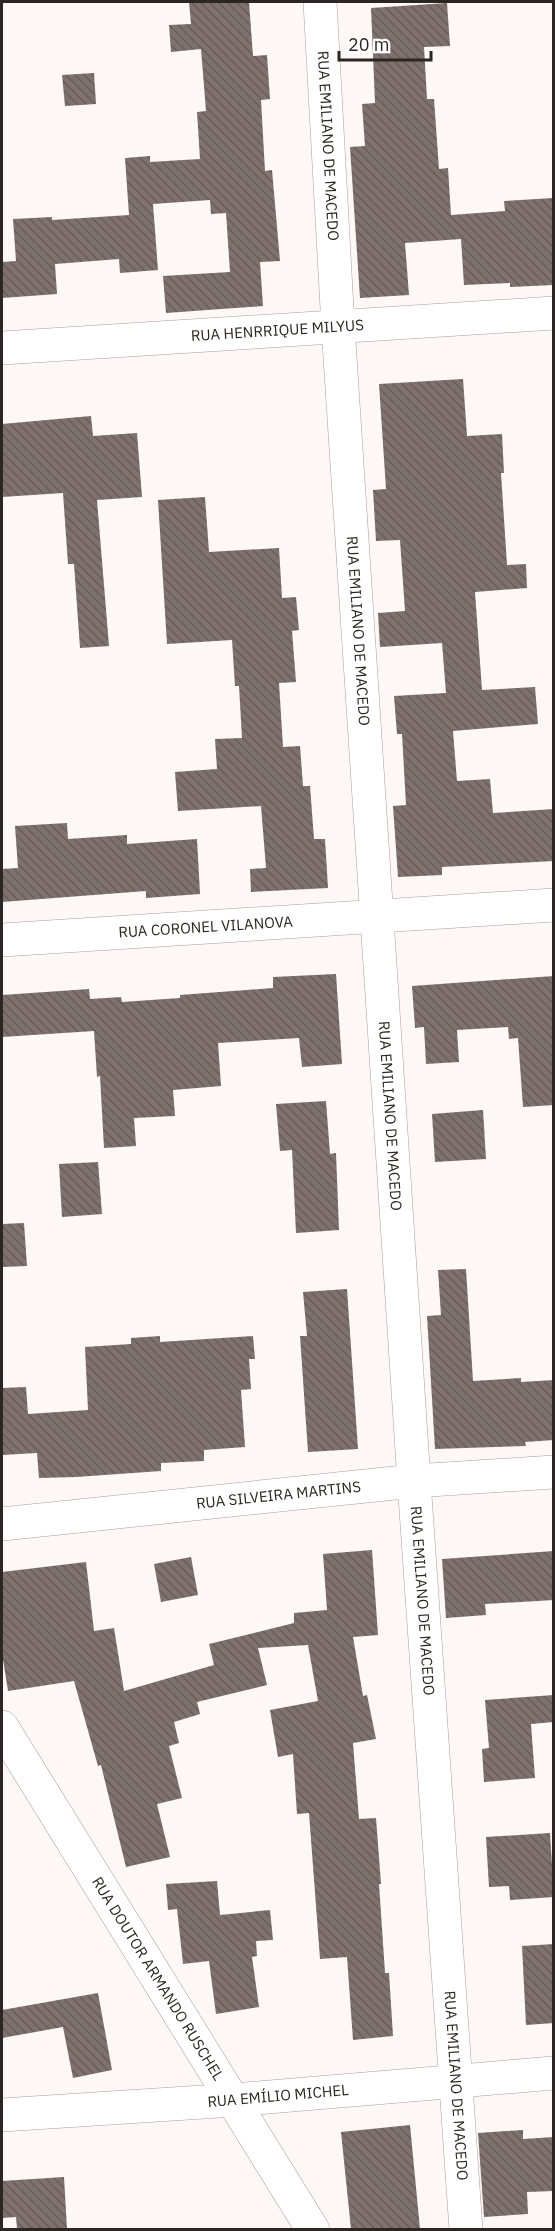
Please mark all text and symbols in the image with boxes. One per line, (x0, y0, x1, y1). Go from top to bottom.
scale bar (339, 24, 430, 62)
text: 20 m (348, 33, 390, 56)
street label: RUA EMILIANO DE MACEDO (314, 50, 343, 241)
street label: RUA HENRRIQUE MILYUS (190, 315, 364, 345)
street label: RUA EMILIANO DE MACEDO (343, 535, 374, 726)
street label: RUA CORONEL VILANOVA (118, 912, 294, 942)
street label: RUA EMILIANO DE MACEDO (375, 1020, 406, 1211)
street label: RUA SILVEIRA MARTINS (195, 1477, 362, 1513)
street label: RUA EMILIANO DE MACEDO (407, 1505, 439, 1696)
street label: RUA DOUTOR ARMANDO RUSCHEL (88, 1873, 228, 2084)
street label: RUA EMILIANO DE MACEDO (440, 1990, 473, 2181)
street label: RUA EMÍLIO MICHEL (207, 2080, 350, 2111)

